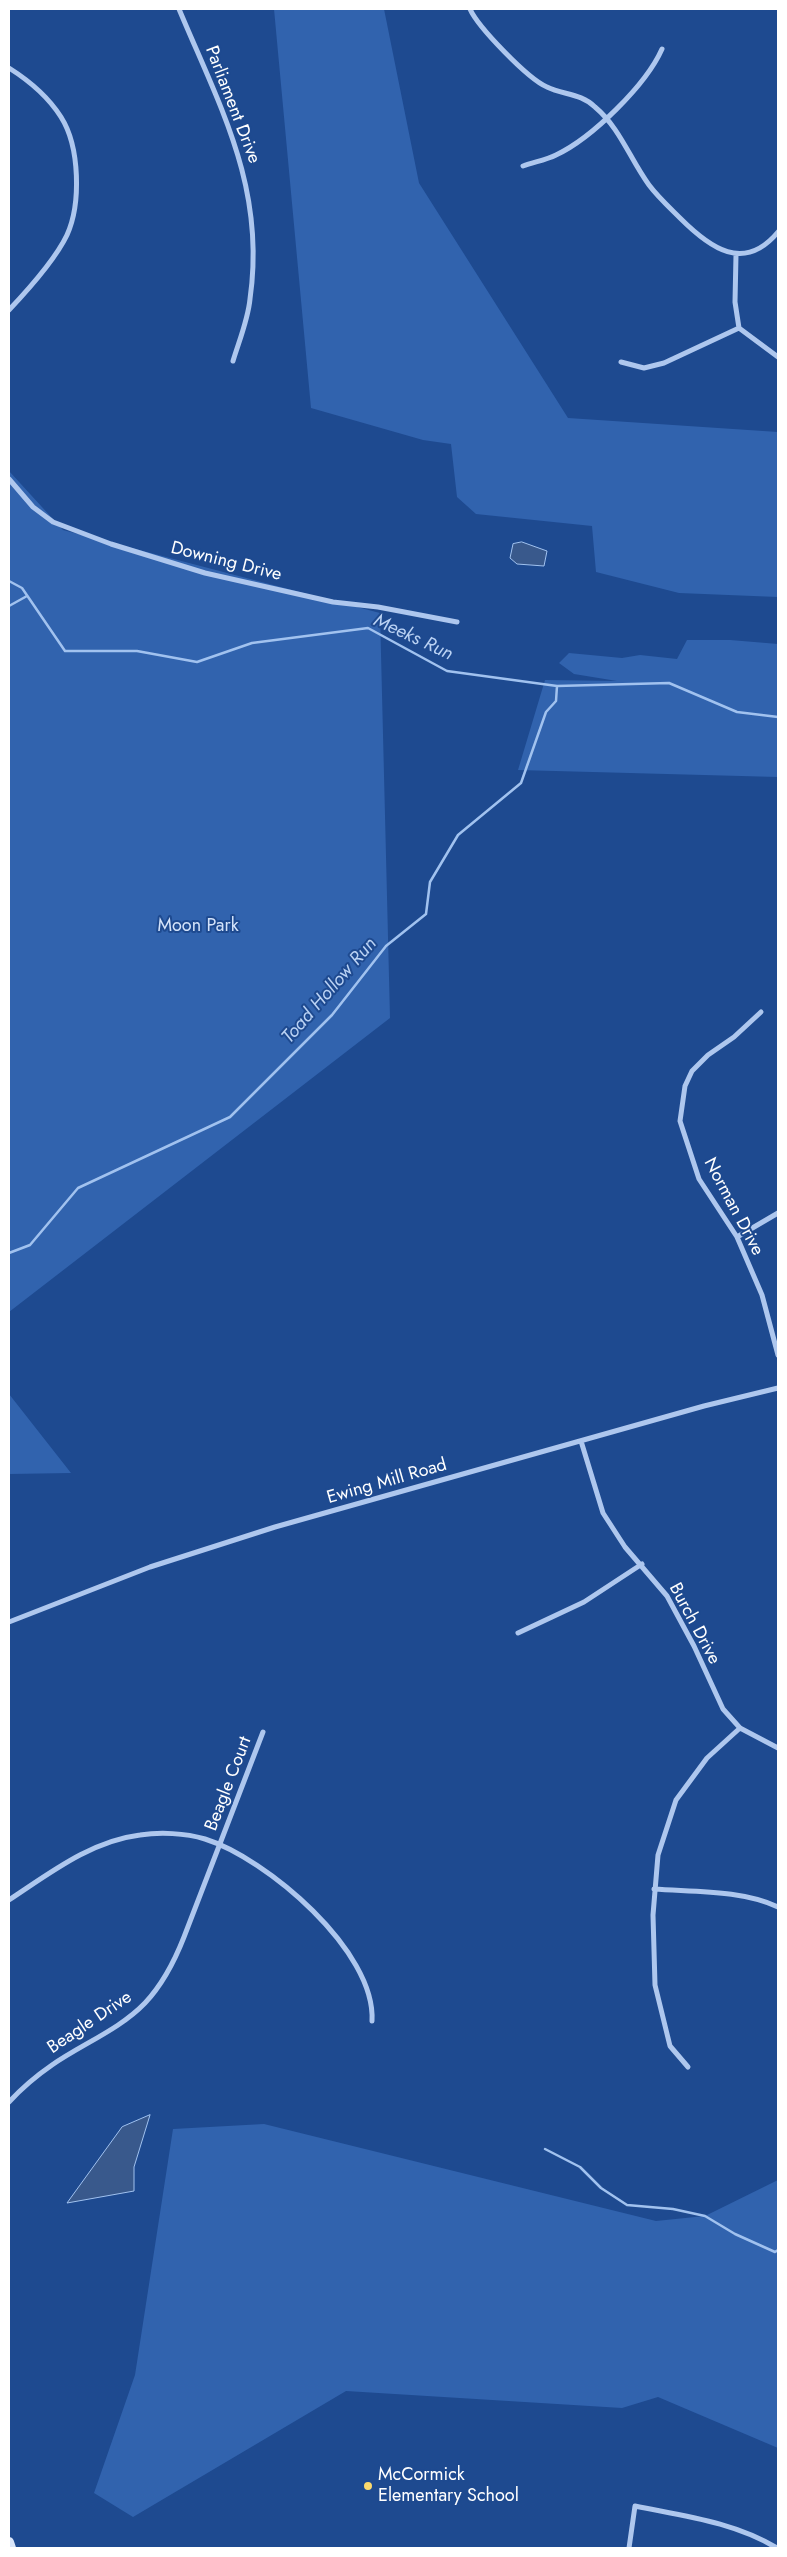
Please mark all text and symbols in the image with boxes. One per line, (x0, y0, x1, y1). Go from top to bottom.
street label: Parliament Drive (200, 43, 264, 167)
street label: Downing Drive (168, 538, 284, 586)
water label: Meeks Run (370, 610, 456, 666)
park label: Moon Park (157, 916, 239, 938)
water label: Toad Hollow Run (278, 933, 382, 1049)
street label: Norman Drive (698, 1154, 768, 1260)
street label: Ewing Mill Road (325, 1455, 449, 1509)
street label: Burch Drive (664, 1580, 724, 1668)
street label: Beagle Court (201, 1734, 257, 1834)
street label: Beagle Drive (44, 1987, 136, 2059)
place label: McCormick Elementary School (378, 2465, 519, 2508)
marker: McCormick Elementary School (362, 2480, 374, 2492)

